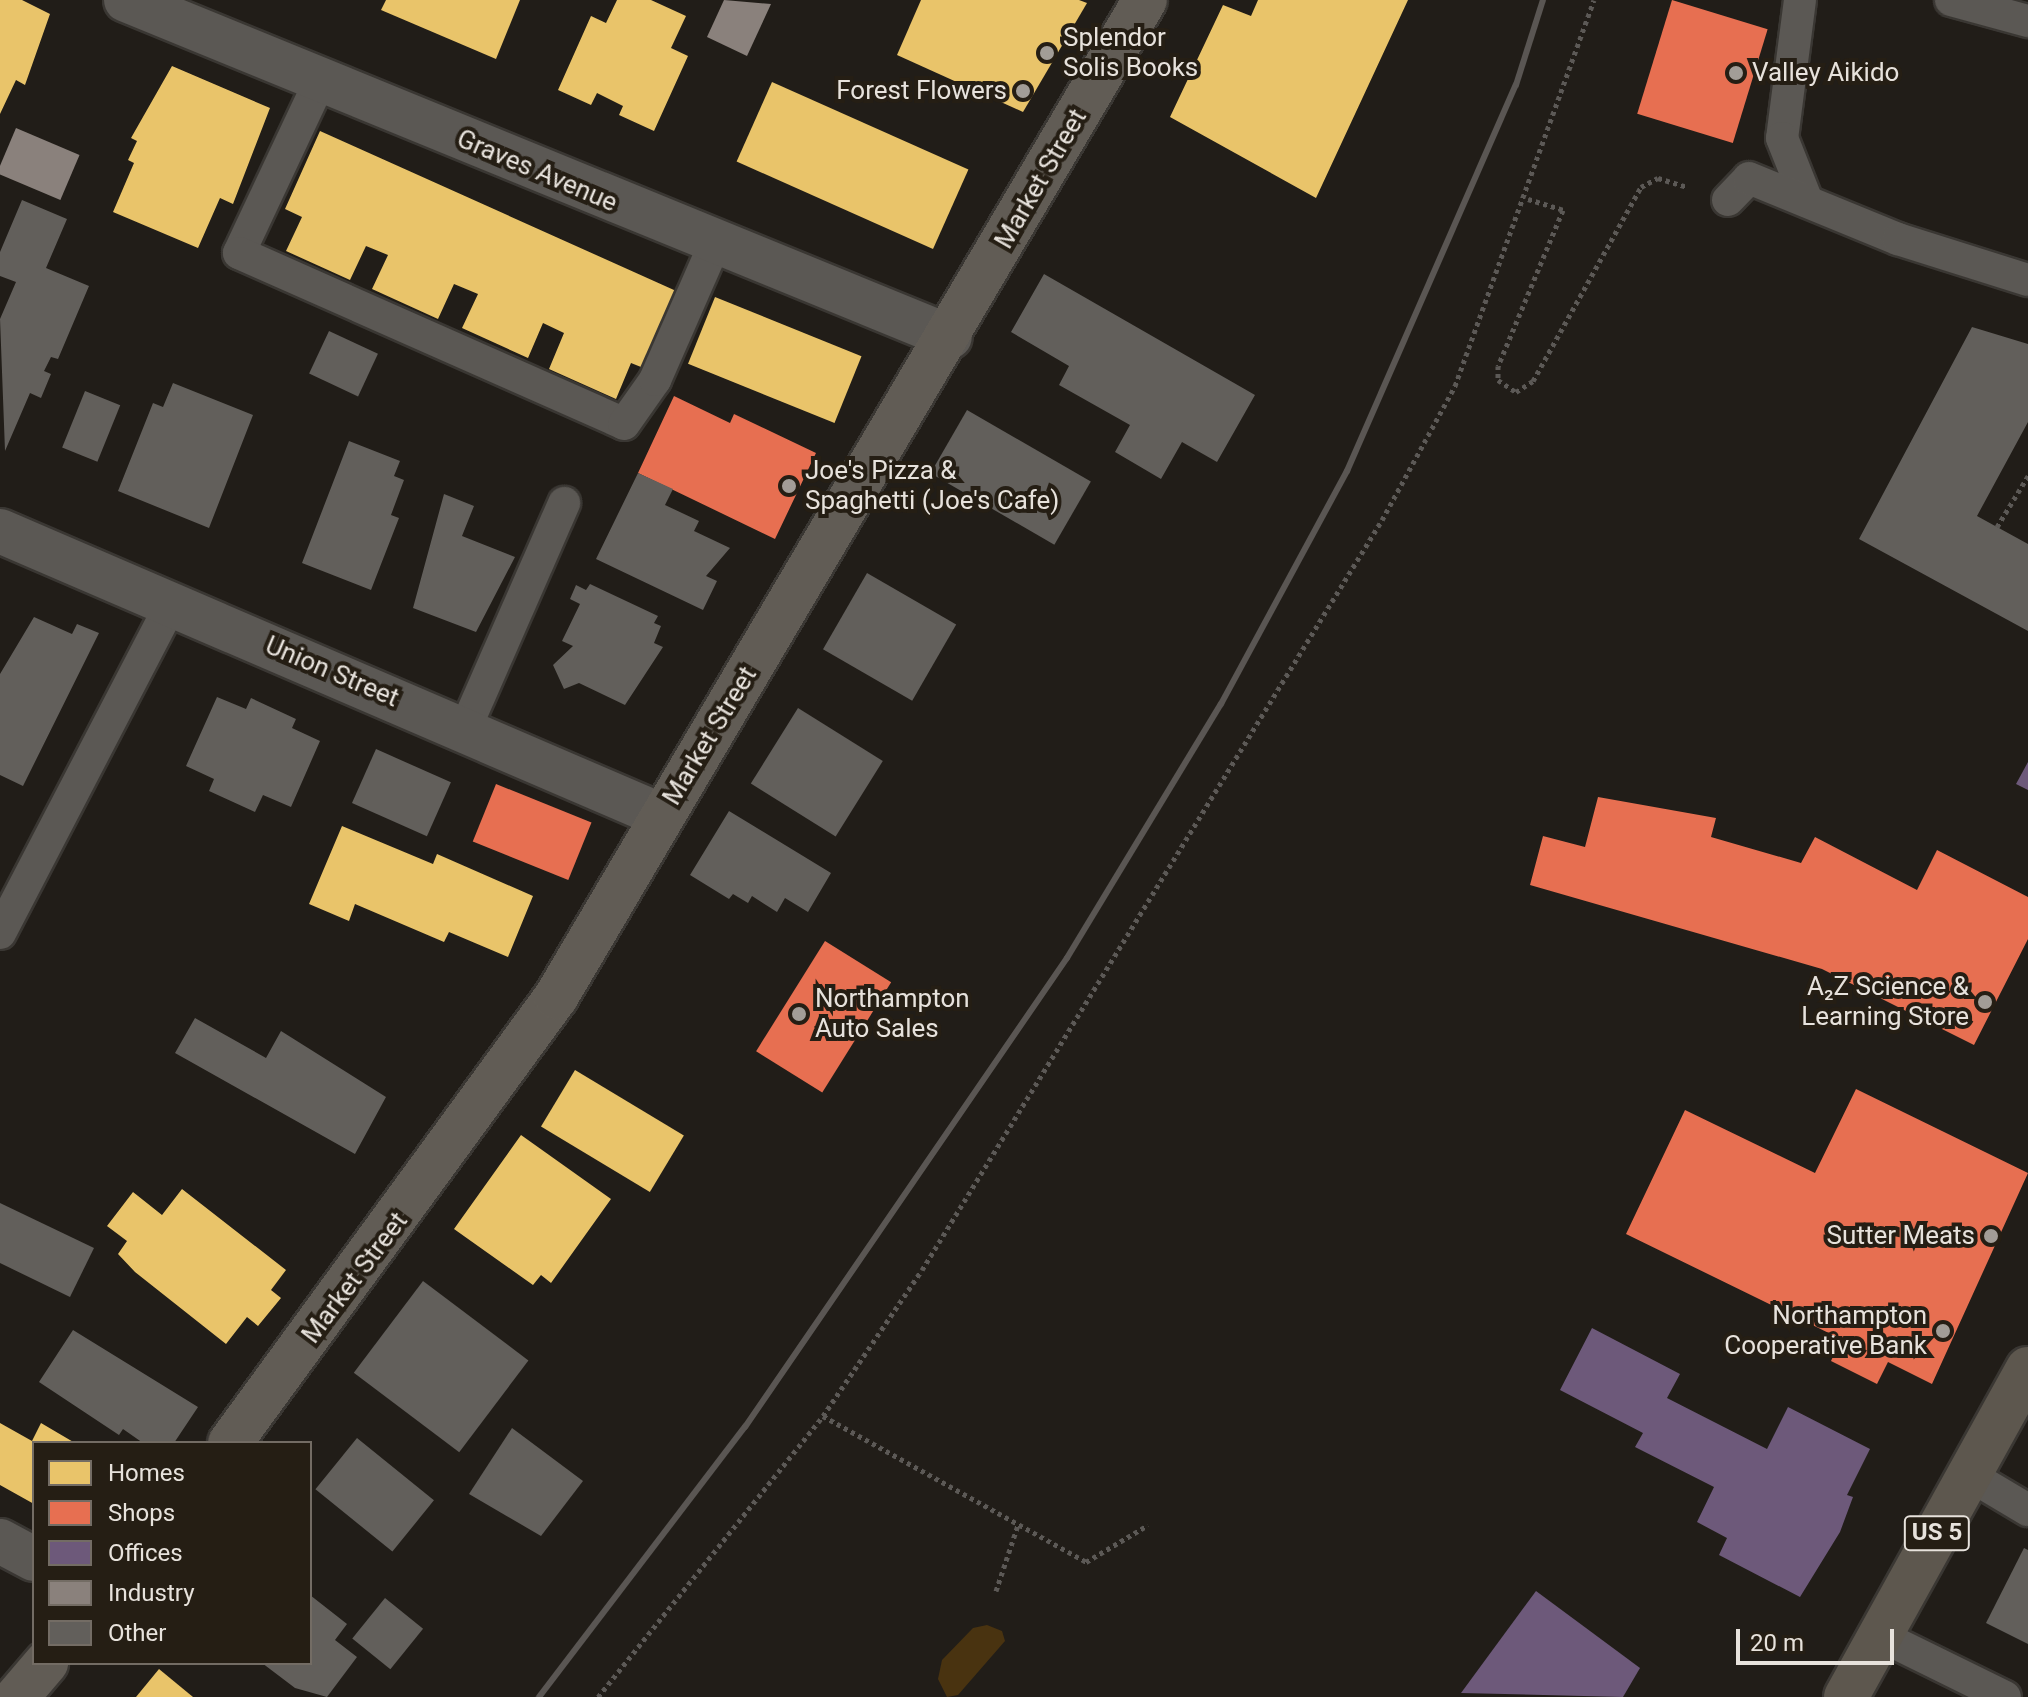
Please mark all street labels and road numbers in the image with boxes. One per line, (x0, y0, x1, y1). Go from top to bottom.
street label: Market Street (989, 104, 1093, 254)
street label: Graves Avenue (452, 123, 622, 219)
street label: Union Street (261, 630, 403, 714)
street label: Market Street (656, 661, 764, 811)
street label: Market Street (296, 1206, 414, 1350)
road number: US 5 (1903, 1513, 1971, 1553)

